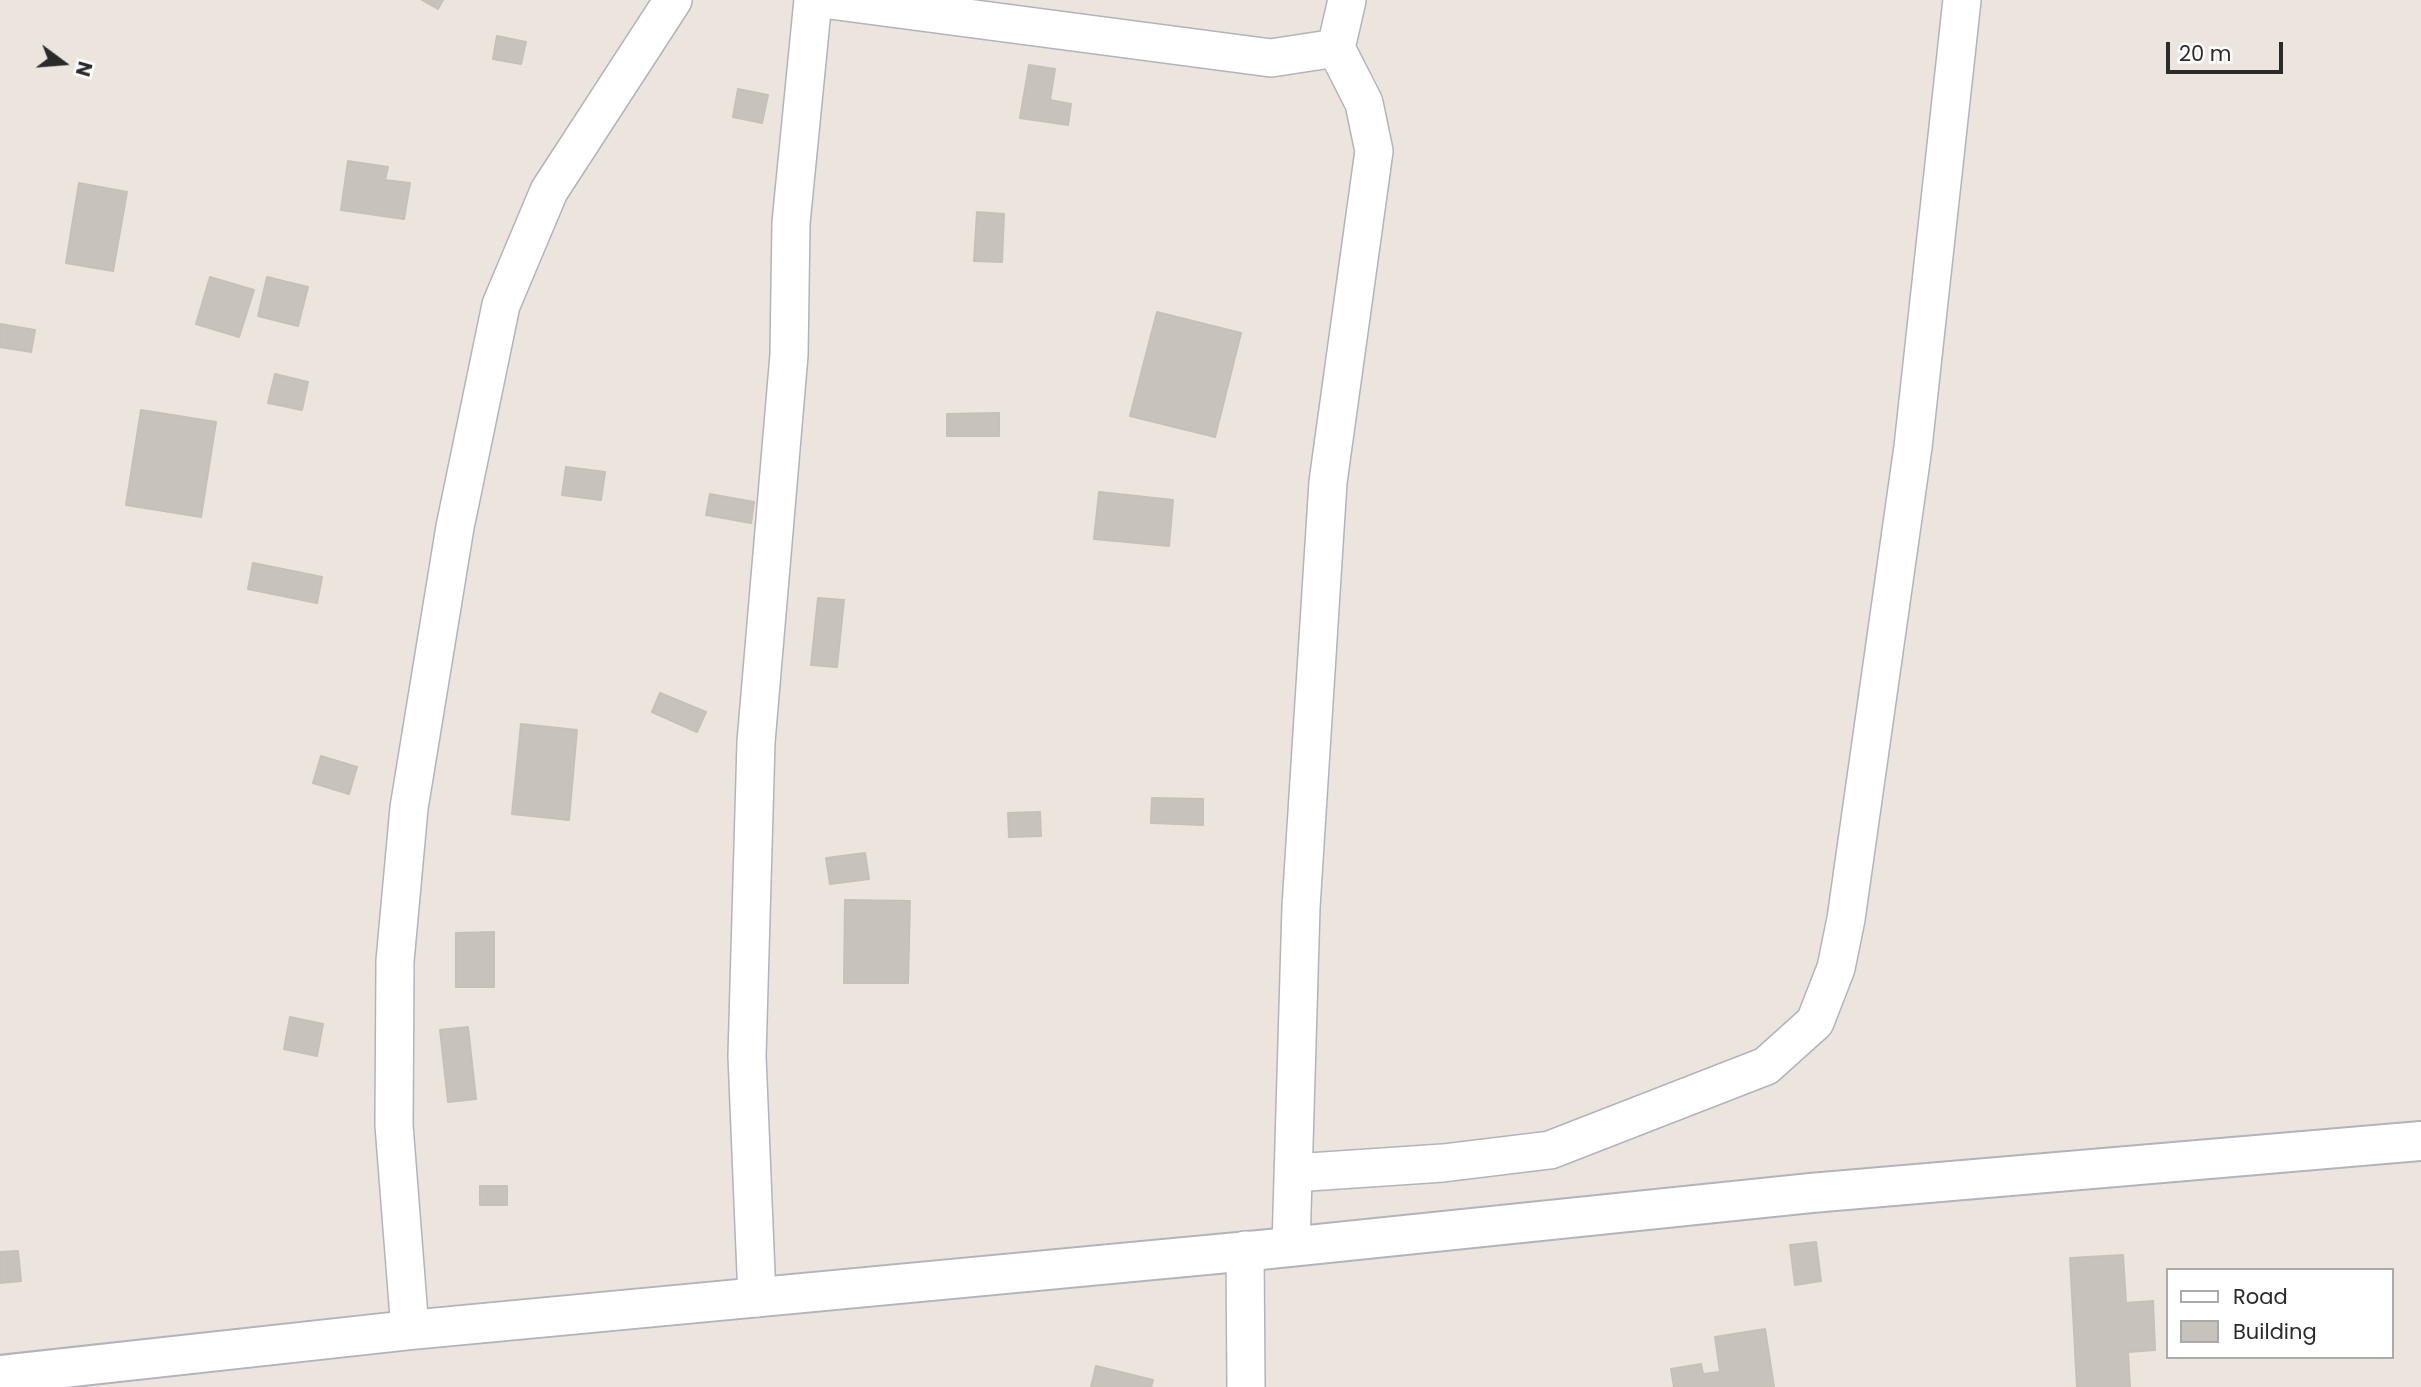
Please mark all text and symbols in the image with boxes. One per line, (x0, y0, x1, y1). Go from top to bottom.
north arrow (28, 28, 98, 98)
scale bar (2169, 28, 2286, 72)
text: 20 m (2179, 39, 2232, 68)
text: N (69, 58, 99, 80)
legend (2166, 1268, 2393, 1359)
text: Road (2233, 1282, 2288, 1311)
text: Building (2233, 1317, 2317, 1346)

